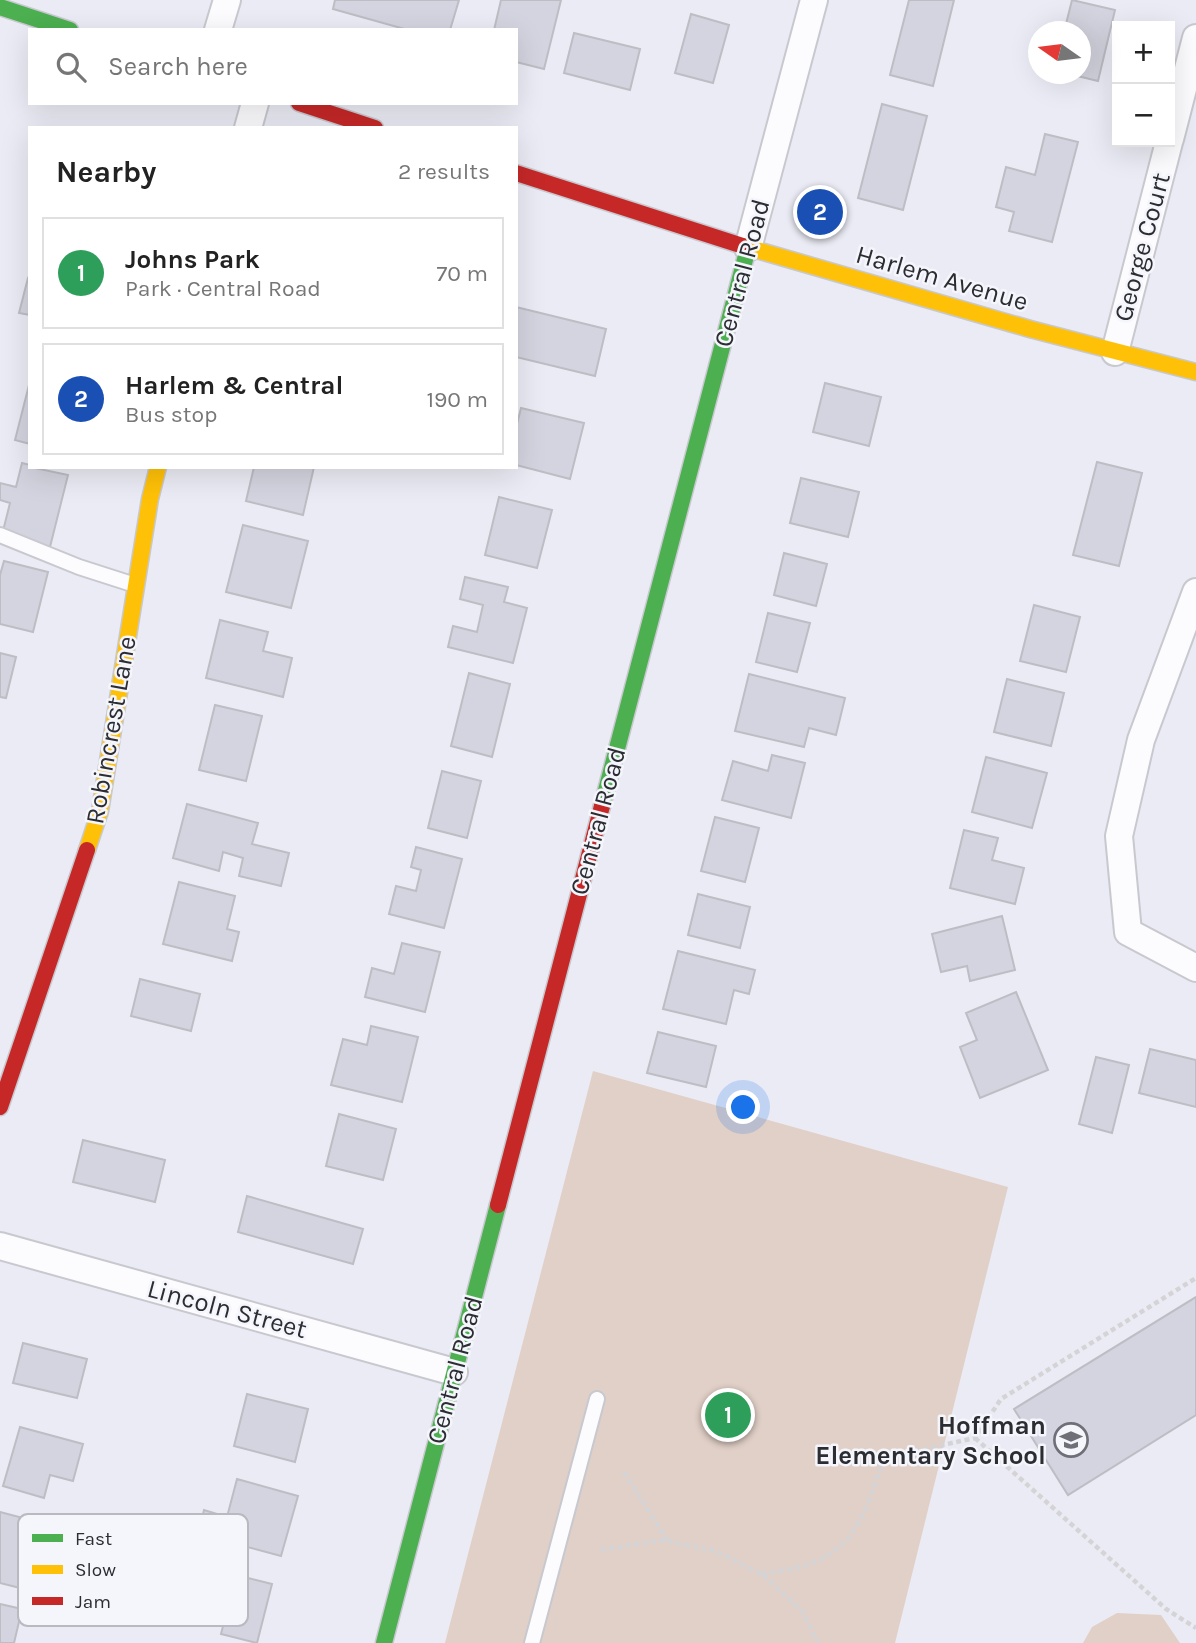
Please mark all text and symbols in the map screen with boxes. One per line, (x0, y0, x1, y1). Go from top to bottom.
north arrow (1028, 21, 1091, 84)
map controls (1112, 21, 1175, 147)
button: + (1112, 21, 1175, 84)
search box (28, 28, 518, 105)
icon: search (52, 48, 90, 86)
text: Search here (108, 51, 248, 82)
button: − (1112, 84, 1175, 147)
text: Nearby (56, 154, 156, 190)
text: 2 results (398, 158, 490, 185)
street label: George Court (1107, 169, 1177, 325)
pin: 2 (797, 186, 843, 238)
street label: Central Road (707, 196, 777, 350)
street label: Harlem Avenue (852, 239, 1032, 317)
text: Johns Park (125, 244, 260, 275)
text: 1 (77, 260, 85, 287)
text: 70 m (437, 260, 488, 287)
text: Park · Central Road (125, 275, 321, 302)
text: Harlem & Central (125, 370, 343, 401)
text: 2 (74, 386, 88, 413)
text: 190 m (426, 386, 488, 413)
text: Bus stop (125, 401, 218, 428)
street label: Robincrest Lane (79, 634, 143, 826)
street label: Central Road (563, 744, 633, 898)
your location (726, 1090, 760, 1124)
street label: Lincoln Street (144, 1273, 310, 1345)
street label: Central Road (420, 1293, 490, 1447)
pin: 1 (705, 1389, 751, 1441)
place label: Hoffman Elementary School (815, 1410, 1046, 1471)
school or university icon: Hoffman Elementary School (1052, 1421, 1090, 1459)
legend (18, 1514, 248, 1626)
text: Fast (75, 1528, 112, 1550)
text: Slow (75, 1559, 116, 1581)
text: Jam (75, 1591, 111, 1613)

